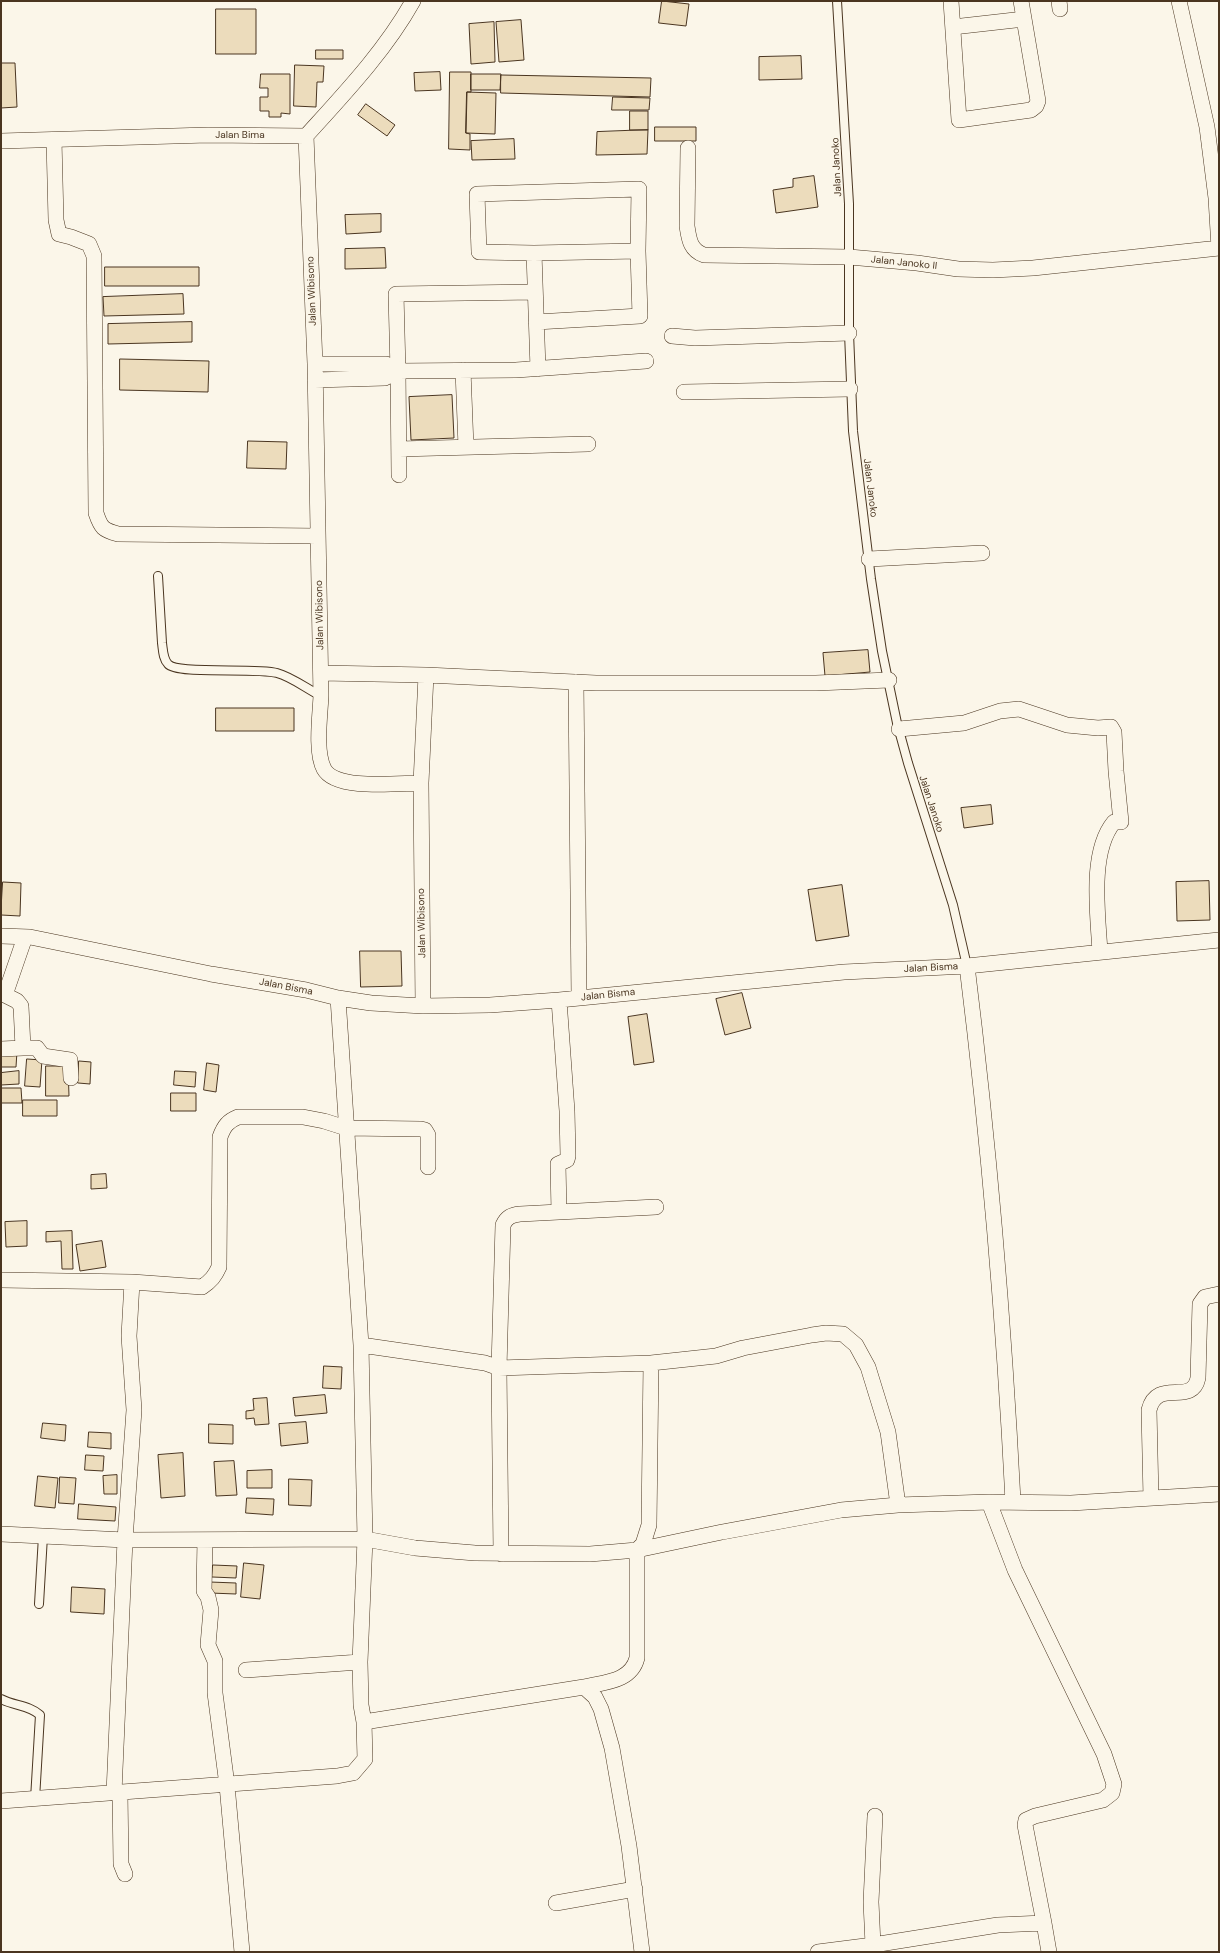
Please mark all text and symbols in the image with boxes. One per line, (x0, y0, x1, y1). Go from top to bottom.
street label: Jalan Bima (215, 129, 265, 141)
street label: Jalan Janoko (829, 137, 845, 197)
street label: Jalan Janoko II (870, 254, 938, 272)
street label: Jalan Wibisono (305, 256, 319, 326)
street label: Jalan Janoko (860, 458, 880, 518)
street label: Jalan Wibisono (313, 580, 327, 650)
street label: Jalan Janoko (916, 774, 946, 834)
street label: Jalan Wibisono (415, 888, 429, 958)
street label: Jalan Bisma (904, 961, 958, 975)
street label: Jalan Bisma (258, 976, 314, 998)
street label: Jalan Bisma (580, 986, 636, 1004)

